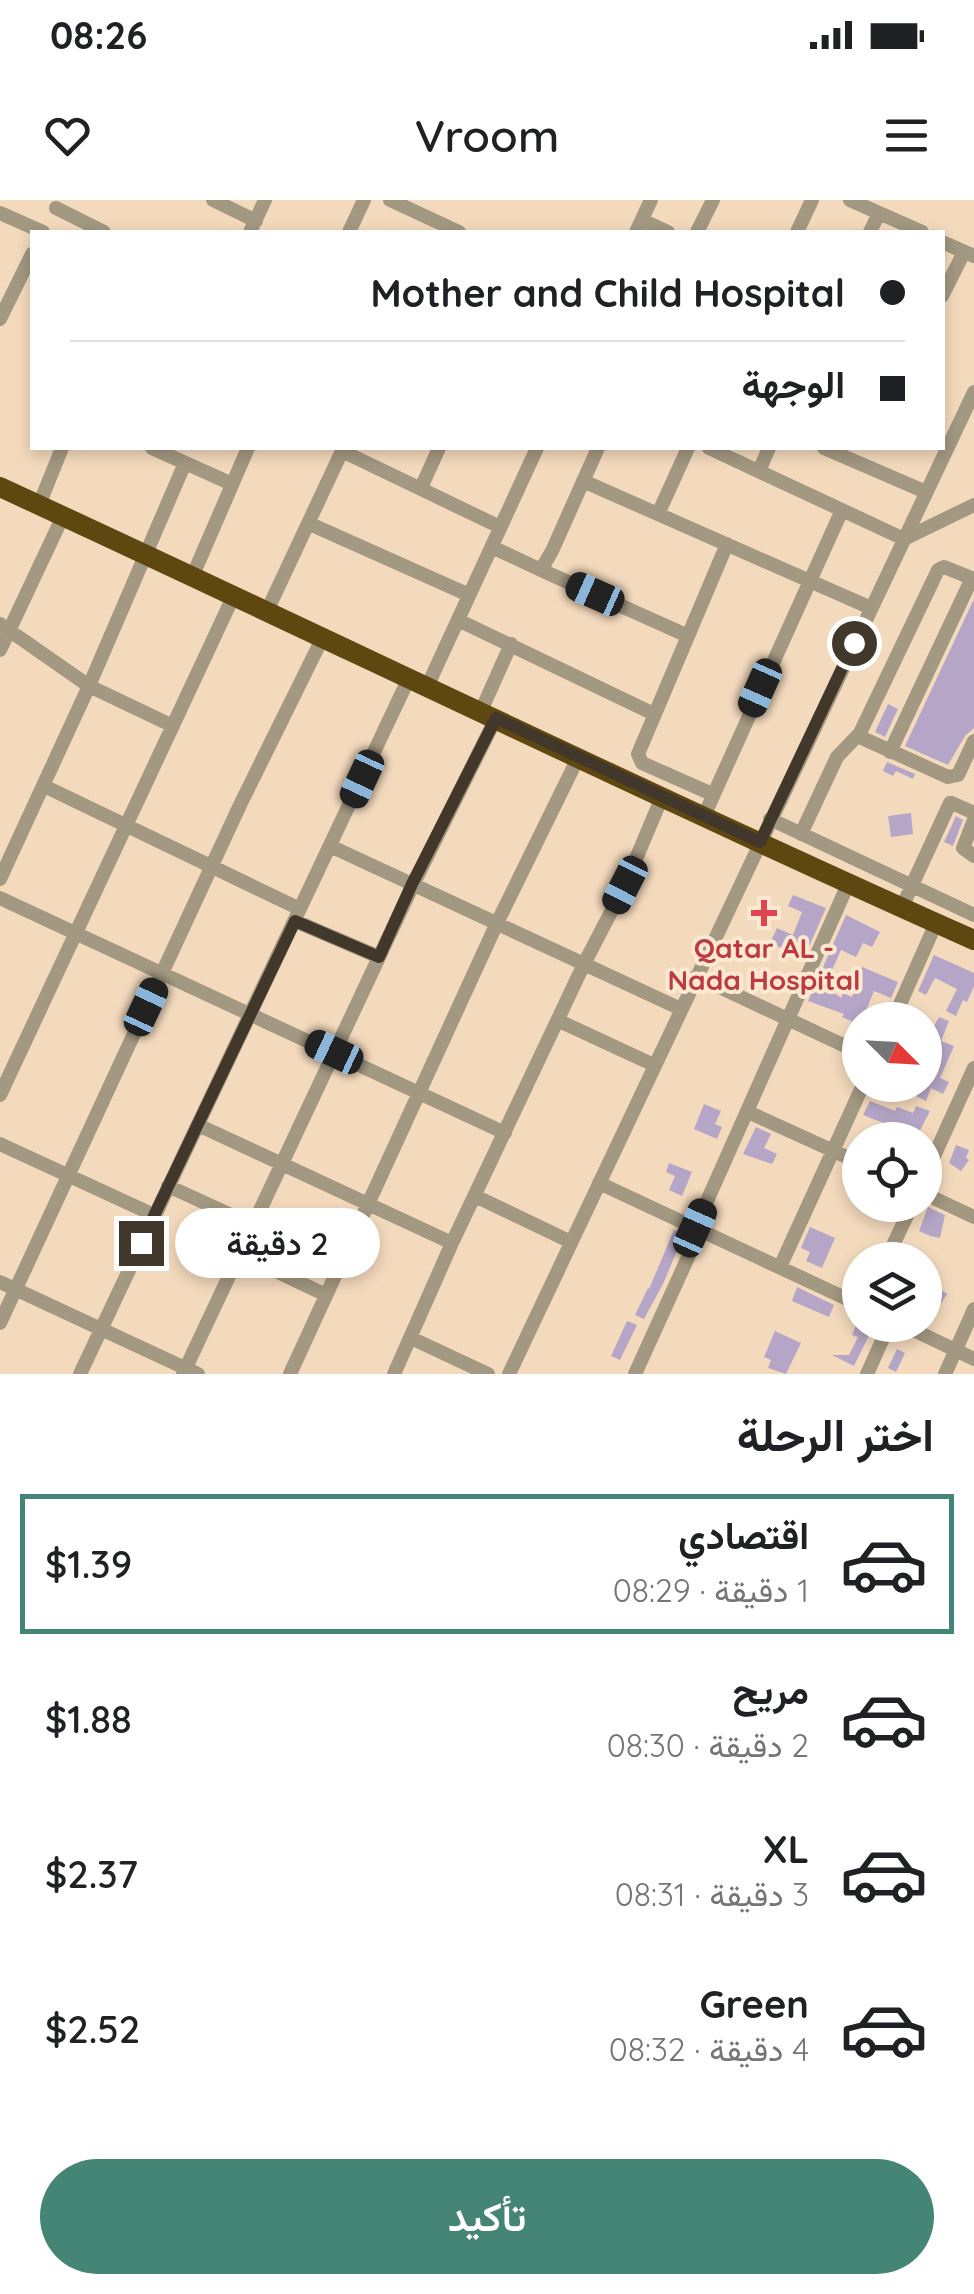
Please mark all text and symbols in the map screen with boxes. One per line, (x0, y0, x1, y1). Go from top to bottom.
text: 08:26 (50, 11, 147, 59)
text: Vroom (415, 107, 559, 163)
icon: heart (40, 108, 95, 163)
icon: menu (879, 108, 934, 163)
text: Mother and Child Hospital (370, 269, 845, 317)
text: الوجهة (742, 360, 845, 408)
car (561, 568, 629, 620)
route start (832, 621, 877, 666)
car (734, 654, 786, 722)
car (336, 745, 388, 813)
car (598, 851, 652, 919)
marker: Qatar AL - Nada Hospital (751, 900, 777, 926)
place label: Qatar AL - Nada Hospital (667, 930, 861, 997)
car (120, 973, 172, 1041)
north arrow (842, 1002, 942, 1102)
map controls (842, 1002, 942, 1342)
car (300, 1026, 368, 1078)
button: locate (842, 1122, 942, 1222)
car (669, 1194, 721, 1262)
callout: 2 دقيقة (176, 1208, 381, 1278)
route end (119, 1221, 164, 1266)
text: 2 دقيقة (226, 1223, 329, 1263)
button: layers (842, 1242, 942, 1342)
text: اختر الرحلة (737, 1406, 934, 1462)
text: اقتصادي (678, 1511, 809, 1559)
icon: car (839, 1519, 929, 1609)
text: $1.39 (45, 1540, 132, 1588)
text: 1 دقيقة · 08:29 (613, 1570, 809, 1610)
text: مريح (733, 1666, 809, 1714)
icon: car (839, 1674, 929, 1764)
text: $1.88 (45, 1695, 132, 1743)
text: 2 دقيقة · 08:30 (607, 1725, 809, 1765)
text: XL (763, 1825, 809, 1873)
icon: car (839, 1829, 929, 1919)
text: $2.37 (45, 1850, 138, 1898)
text: 3 دقيقة · 08:31 (615, 1874, 809, 1914)
text: Green (699, 1980, 809, 2028)
icon: car (839, 1984, 929, 2074)
text: $2.52 (45, 2005, 140, 2053)
text: 4 دقيقة · 08:32 (609, 2029, 809, 2069)
button: تأكيد (40, 2159, 934, 2274)

